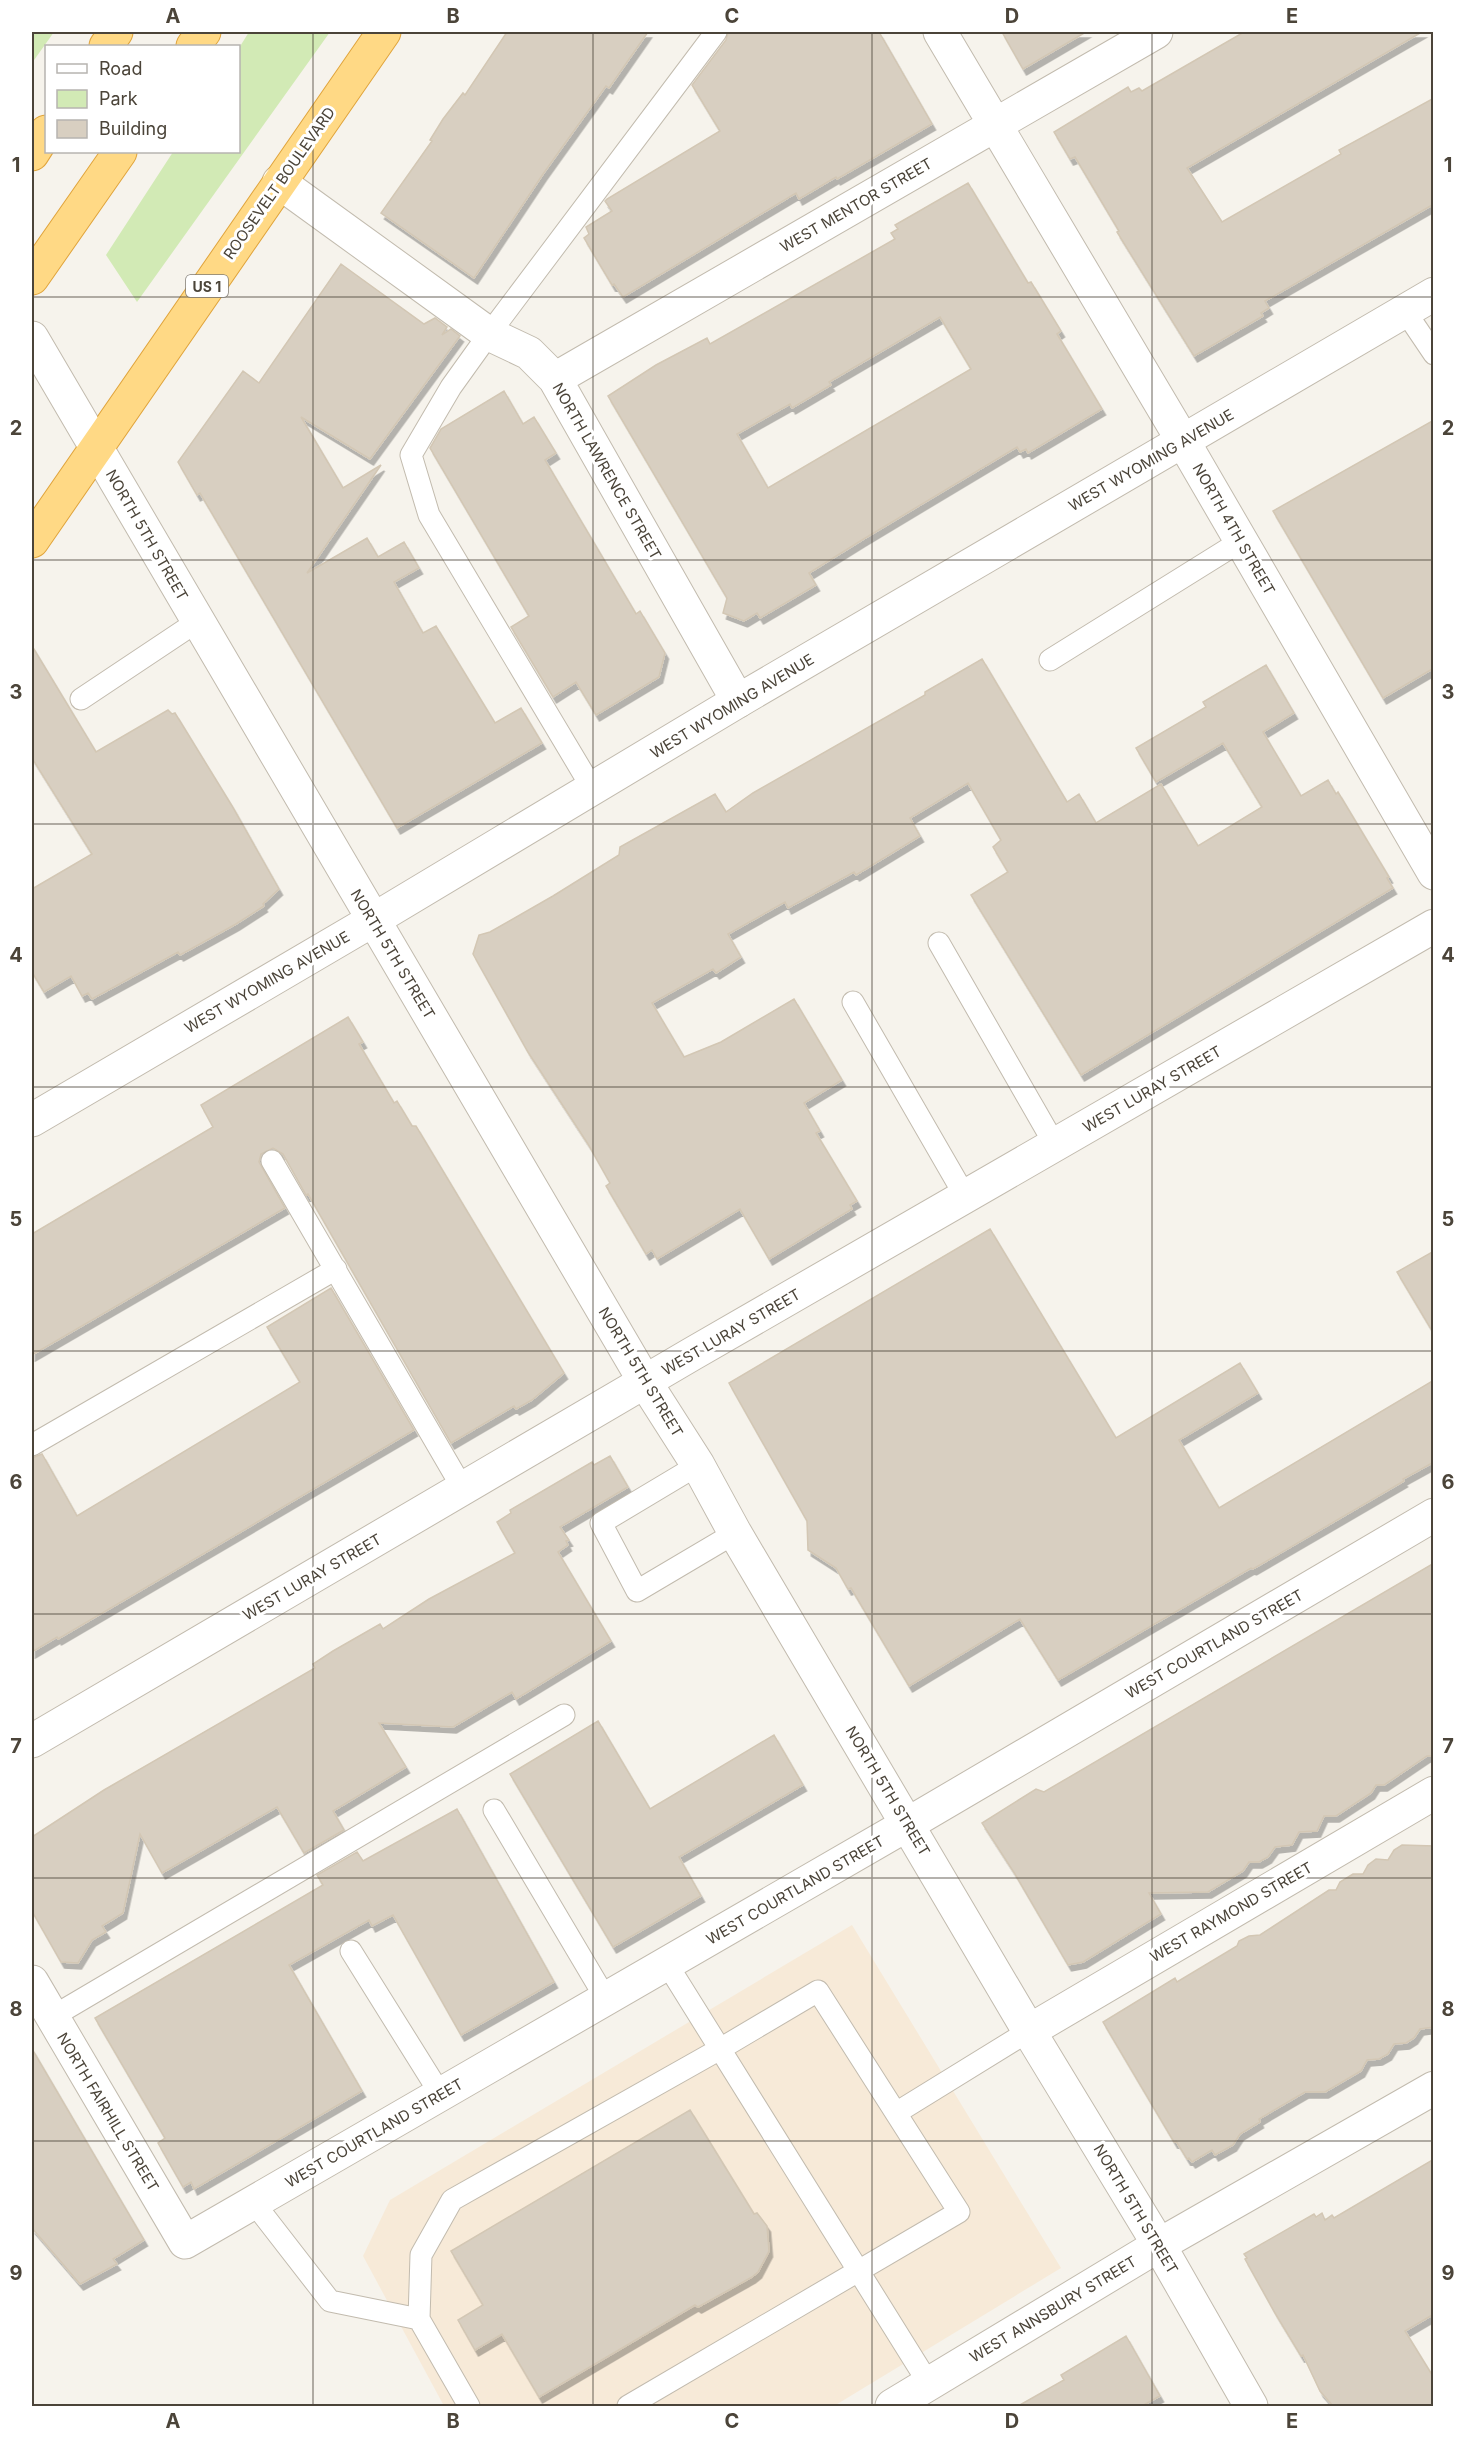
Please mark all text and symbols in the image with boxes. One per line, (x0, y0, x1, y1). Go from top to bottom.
text: A (166, 4, 181, 28)
text: B (446, 4, 460, 28)
text: C (725, 4, 739, 28)
text: D (1005, 4, 1019, 28)
text: E (1286, 4, 1298, 28)
legend (45, 45, 240, 153)
text: Road (99, 58, 142, 79)
text: Park (99, 88, 138, 109)
street label: ROOSEVELT BOULEVARD (219, 103, 339, 263)
text: Building (99, 118, 167, 139)
text: 1 (12, 153, 20, 177)
text: 1 (1444, 153, 1452, 177)
street label: WEST MENTOR STREET (777, 154, 935, 256)
road number: US 1 (186, 275, 228, 297)
street label: NORTH LAWRENCE STREET (549, 379, 665, 563)
street label: WEST WYOMING AVENUE (1065, 405, 1237, 515)
text: 2 (10, 416, 22, 440)
text: 2 (1442, 416, 1454, 440)
street label: NORTH 4TH STREET (1189, 460, 1279, 598)
street label: NORTH 5TH STREET (102, 466, 192, 604)
street label: WEST WYOMING AVENUE (647, 650, 817, 762)
text: 3 (10, 680, 22, 704)
text: 3 (1442, 680, 1454, 704)
street label: NORTH 5TH STREET (347, 886, 439, 1022)
street label: WEST WYOMING AVENUE (181, 927, 353, 1037)
text: 4 (9, 943, 23, 967)
text: 4 (1441, 943, 1455, 967)
street label: WEST LURAY STREET (1079, 1042, 1225, 1136)
text: 5 (10, 1207, 22, 1231)
text: 5 (1442, 1207, 1454, 1231)
street label: WEST LURAY STREET (658, 1285, 804, 1379)
street label: NORTH 5TH STREET (595, 1304, 687, 1440)
text: 6 (10, 1470, 23, 1494)
text: 6 (1442, 1470, 1455, 1494)
street label: WEST LURAY STREET (239, 1530, 385, 1624)
street label: WEST COURTLAND STREET (1122, 1585, 1306, 1703)
street label: NORTH 5TH STREET (842, 1723, 934, 1859)
text: 7 (10, 1734, 22, 1758)
text: 7 (1442, 1734, 1454, 1758)
street label: WEST COURTLAND STREET (703, 1831, 887, 1949)
street label: WEST RAYMOND STREET (1146, 1858, 1316, 1966)
text: 8 (9, 1997, 23, 2021)
text: 8 (1441, 1997, 1455, 2021)
street label: NORTH FAIRHILL STREET (53, 2029, 163, 2195)
street label: WEST COURTLAND STREET (282, 2074, 466, 2192)
street label: NORTH 5TH STREET (1090, 2141, 1182, 2277)
street label: WEST ANNSBURY STREET (966, 2252, 1140, 2366)
text: 9 (10, 2261, 23, 2285)
text: 9 (1442, 2261, 1455, 2285)
text: A (166, 2409, 181, 2433)
text: B (446, 2409, 460, 2433)
text: C (725, 2409, 739, 2433)
text: D (1005, 2409, 1019, 2433)
text: E (1286, 2409, 1298, 2433)

